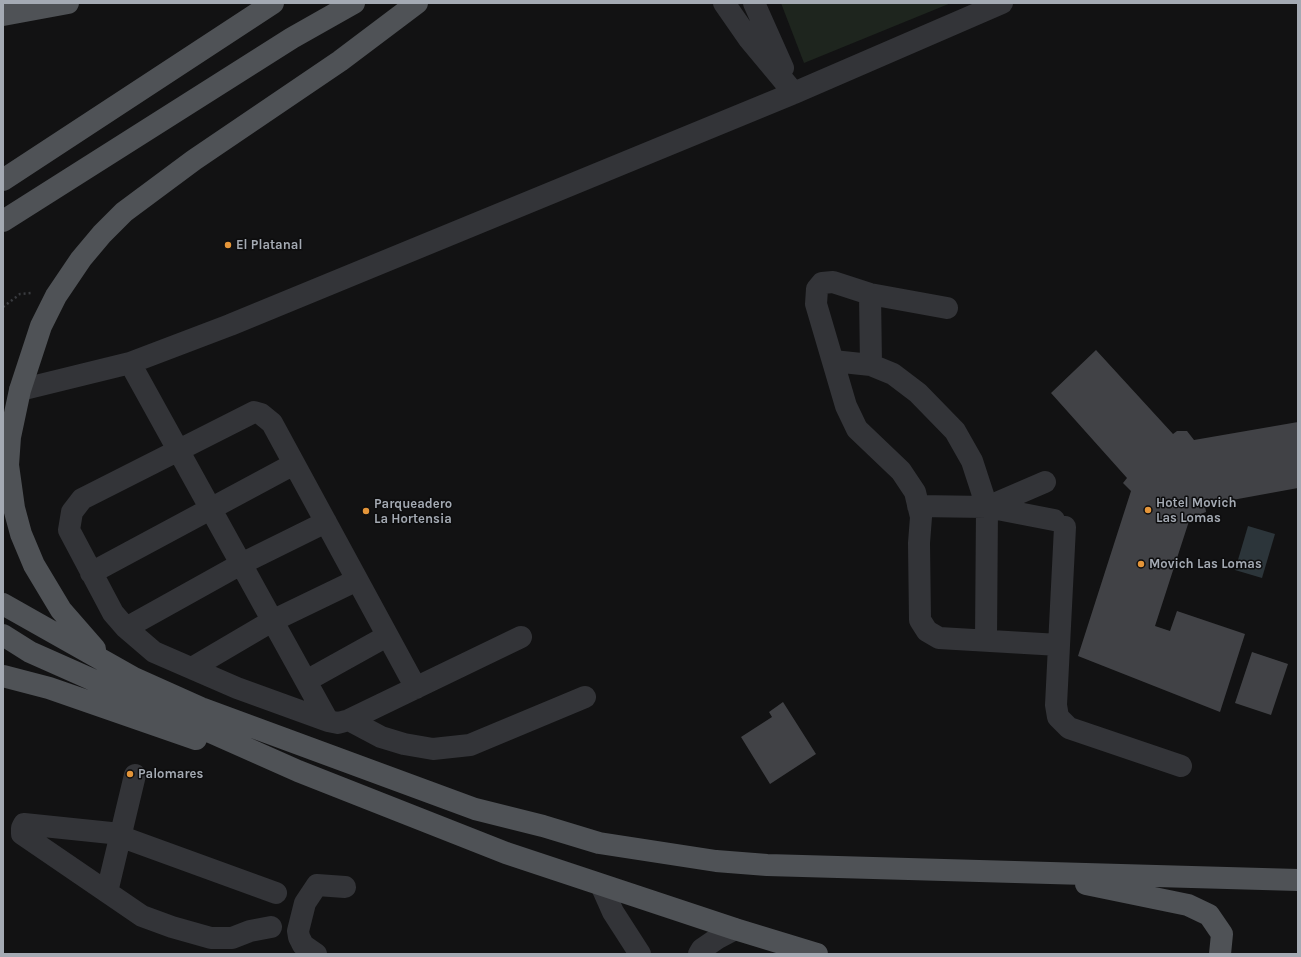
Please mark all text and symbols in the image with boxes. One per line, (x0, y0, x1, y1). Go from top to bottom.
place label: El Platanal (236, 237, 302, 253)
marker: El Platanal (223, 240, 233, 250)
place label: Hotel Movich Las Lomas (1156, 495, 1237, 526)
place label: Parqueadero La Hortensia (374, 496, 452, 527)
marker: Hotel Movich Las Lomas (1143, 505, 1153, 515)
marker: Parqueadero La Hortensia (361, 506, 371, 516)
place label: Movich Las Lomas (1149, 556, 1262, 572)
marker: Movich Las Lomas (1136, 559, 1146, 569)
place label: Palomares (138, 766, 203, 782)
marker: Palomares (125, 769, 135, 779)

